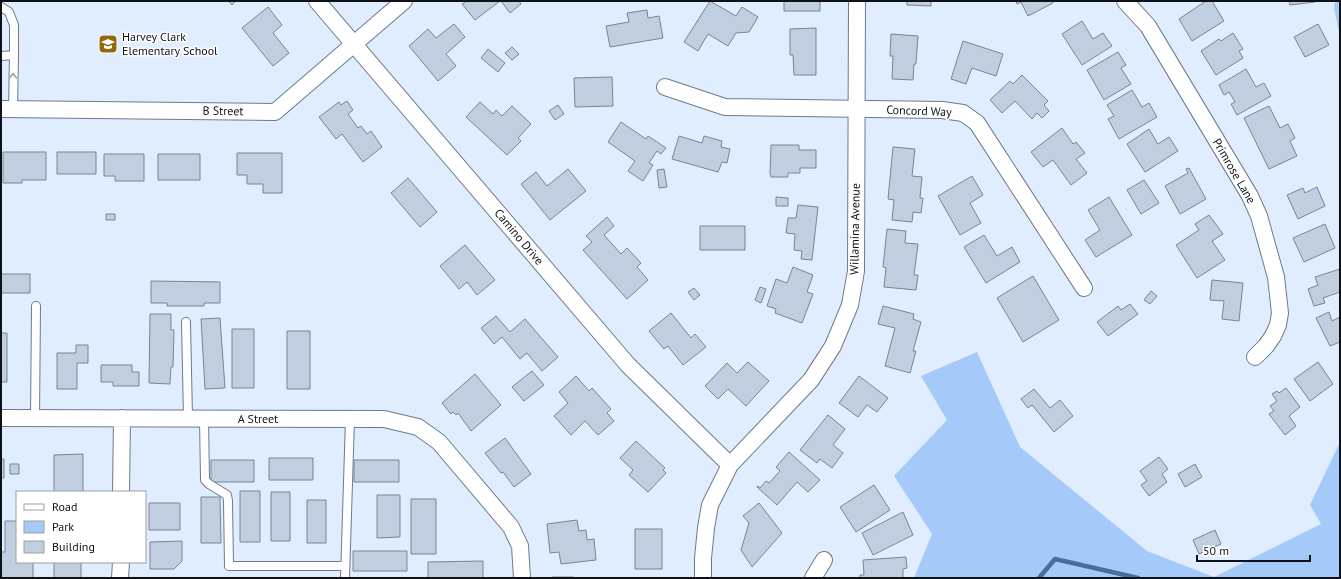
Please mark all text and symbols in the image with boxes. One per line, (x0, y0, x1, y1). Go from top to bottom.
place label: Harvey Clark Elementary School (122, 29, 218, 58)
school or university icon: Harvey Clark Elementary School (97, 33, 119, 55)
one-way arrow (9, 73, 17, 79)
street label: Concord Way (886, 102, 952, 119)
street label: B Street (202, 103, 244, 118)
street label: Primrose Lane (1210, 135, 1259, 206)
street label: Willamina Avenue (846, 183, 863, 275)
street label: Camino Drive (492, 206, 547, 268)
street label: A Street (238, 411, 278, 426)
legend (16, 491, 146, 563)
text: Road (52, 499, 77, 514)
text: Park (52, 519, 74, 534)
scale bar (1197, 537, 1310, 563)
text: Building (52, 539, 95, 554)
text: 50 m (1203, 543, 1229, 558)

